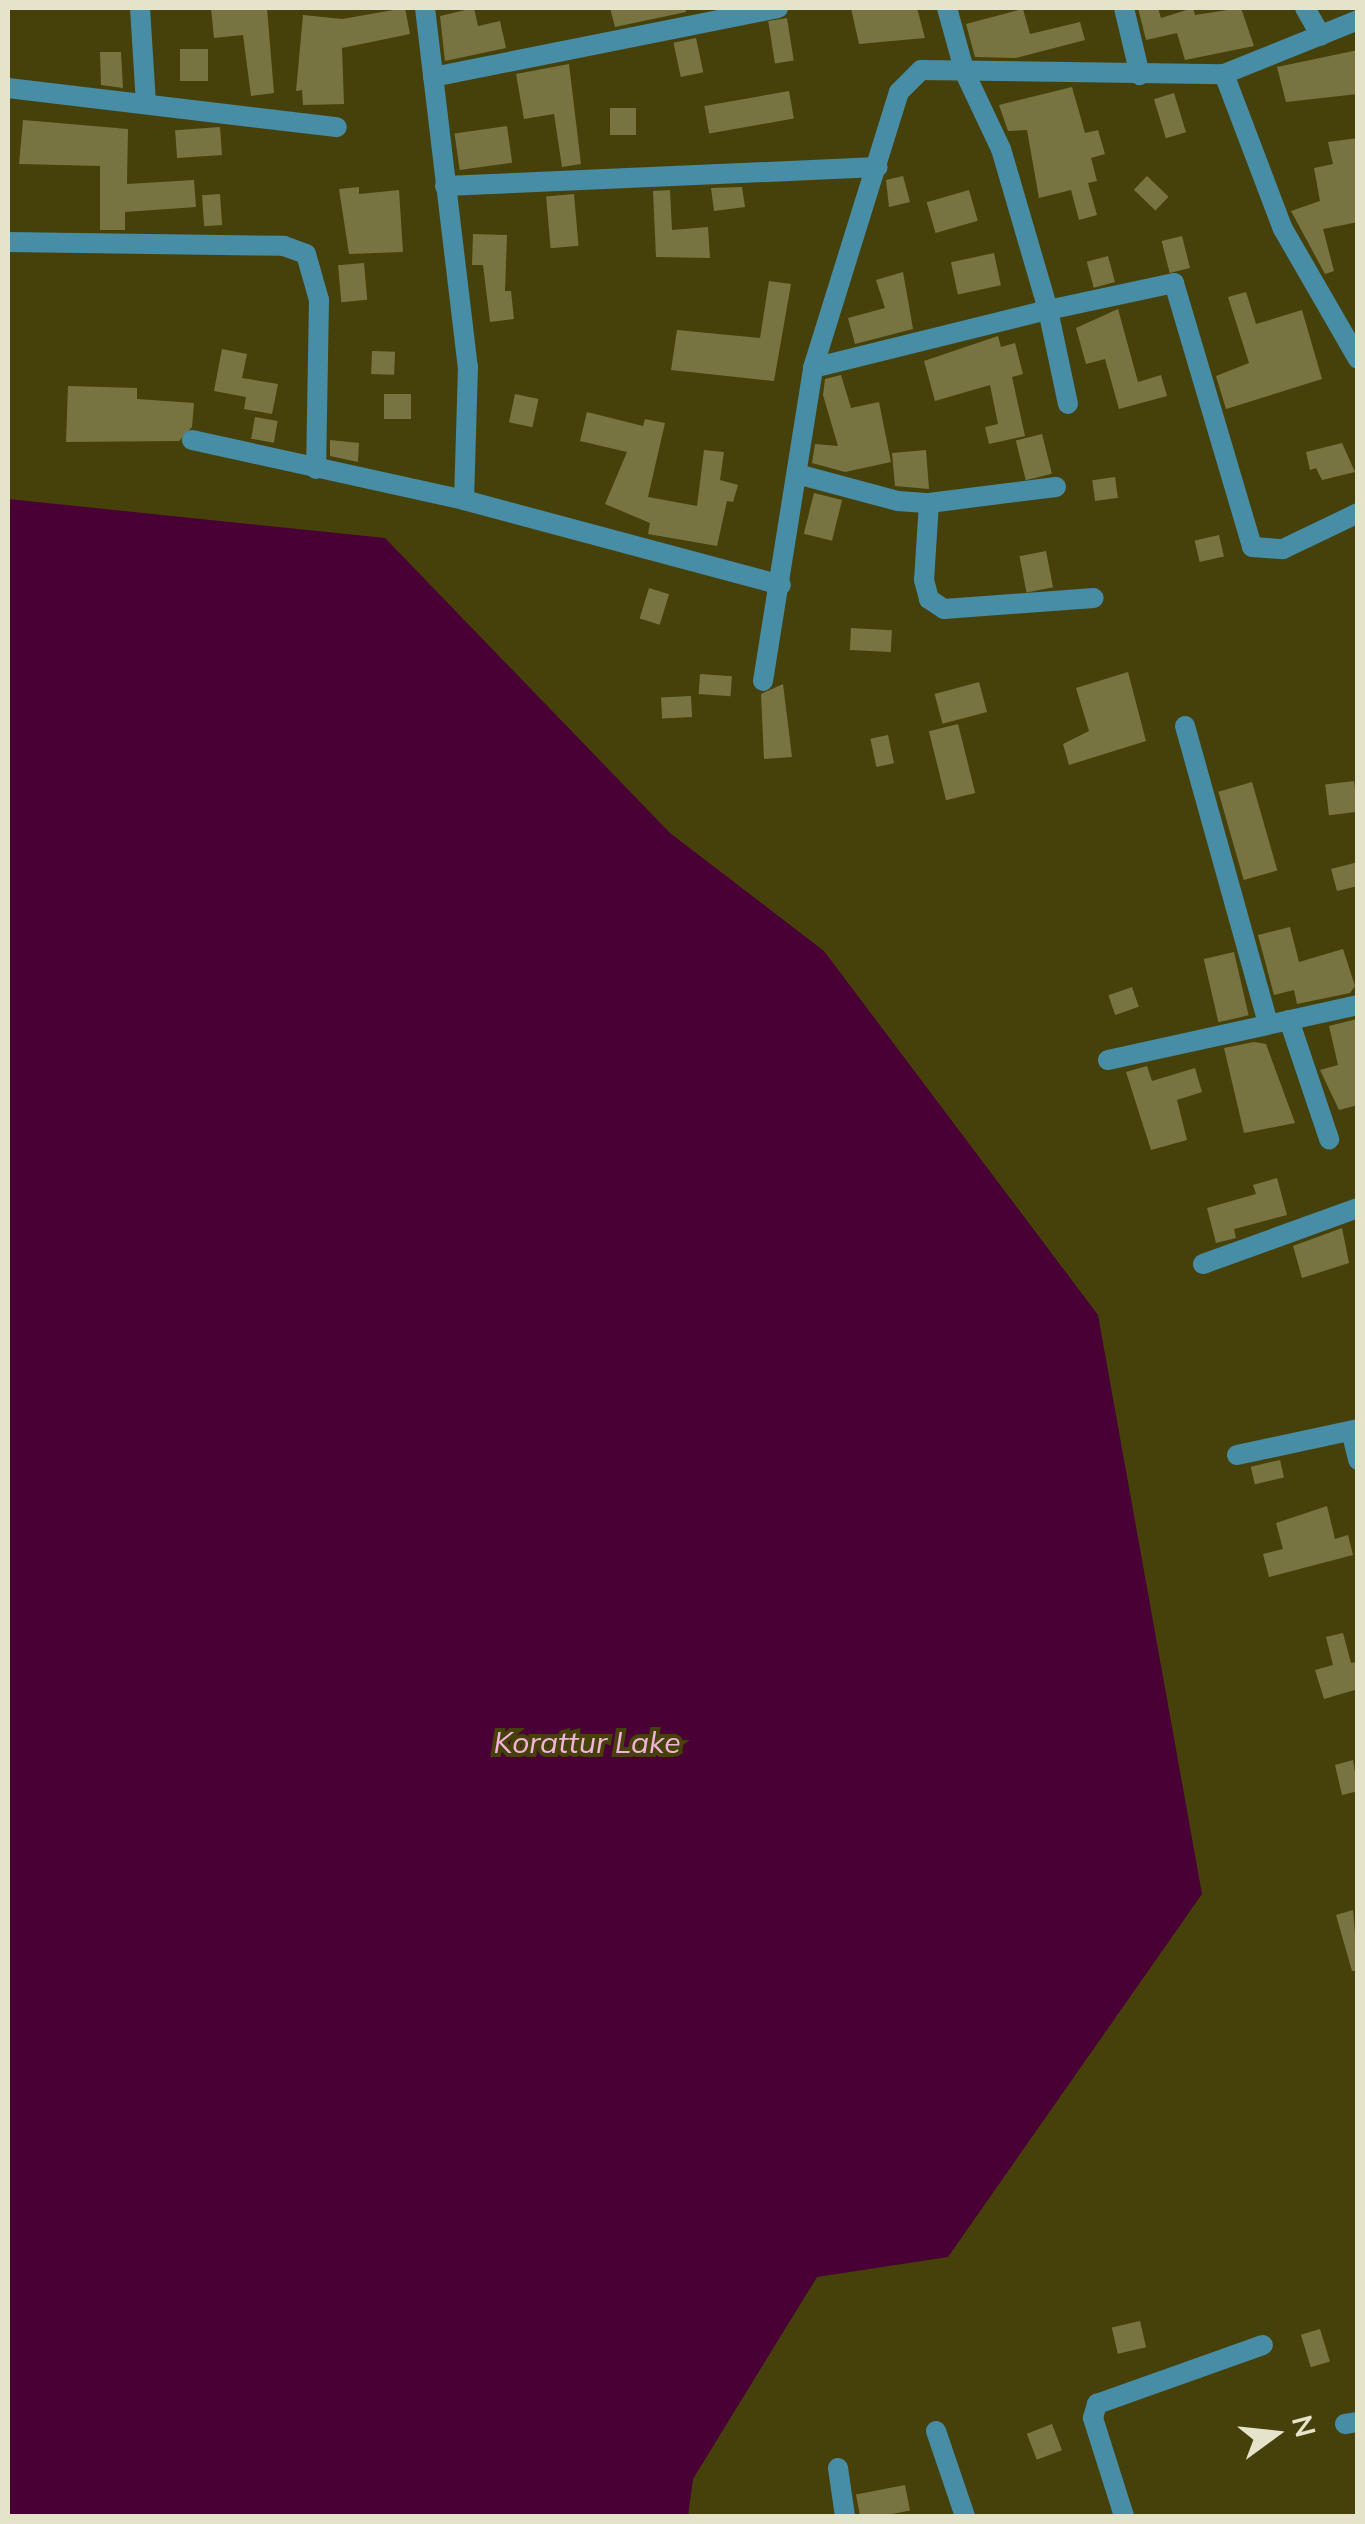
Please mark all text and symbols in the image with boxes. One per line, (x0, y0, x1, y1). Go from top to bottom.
water label: Korattur Lake (494, 1724, 680, 1760)
north arrow (1225, 2384, 1325, 2484)
text: N (1285, 2411, 1324, 2441)

